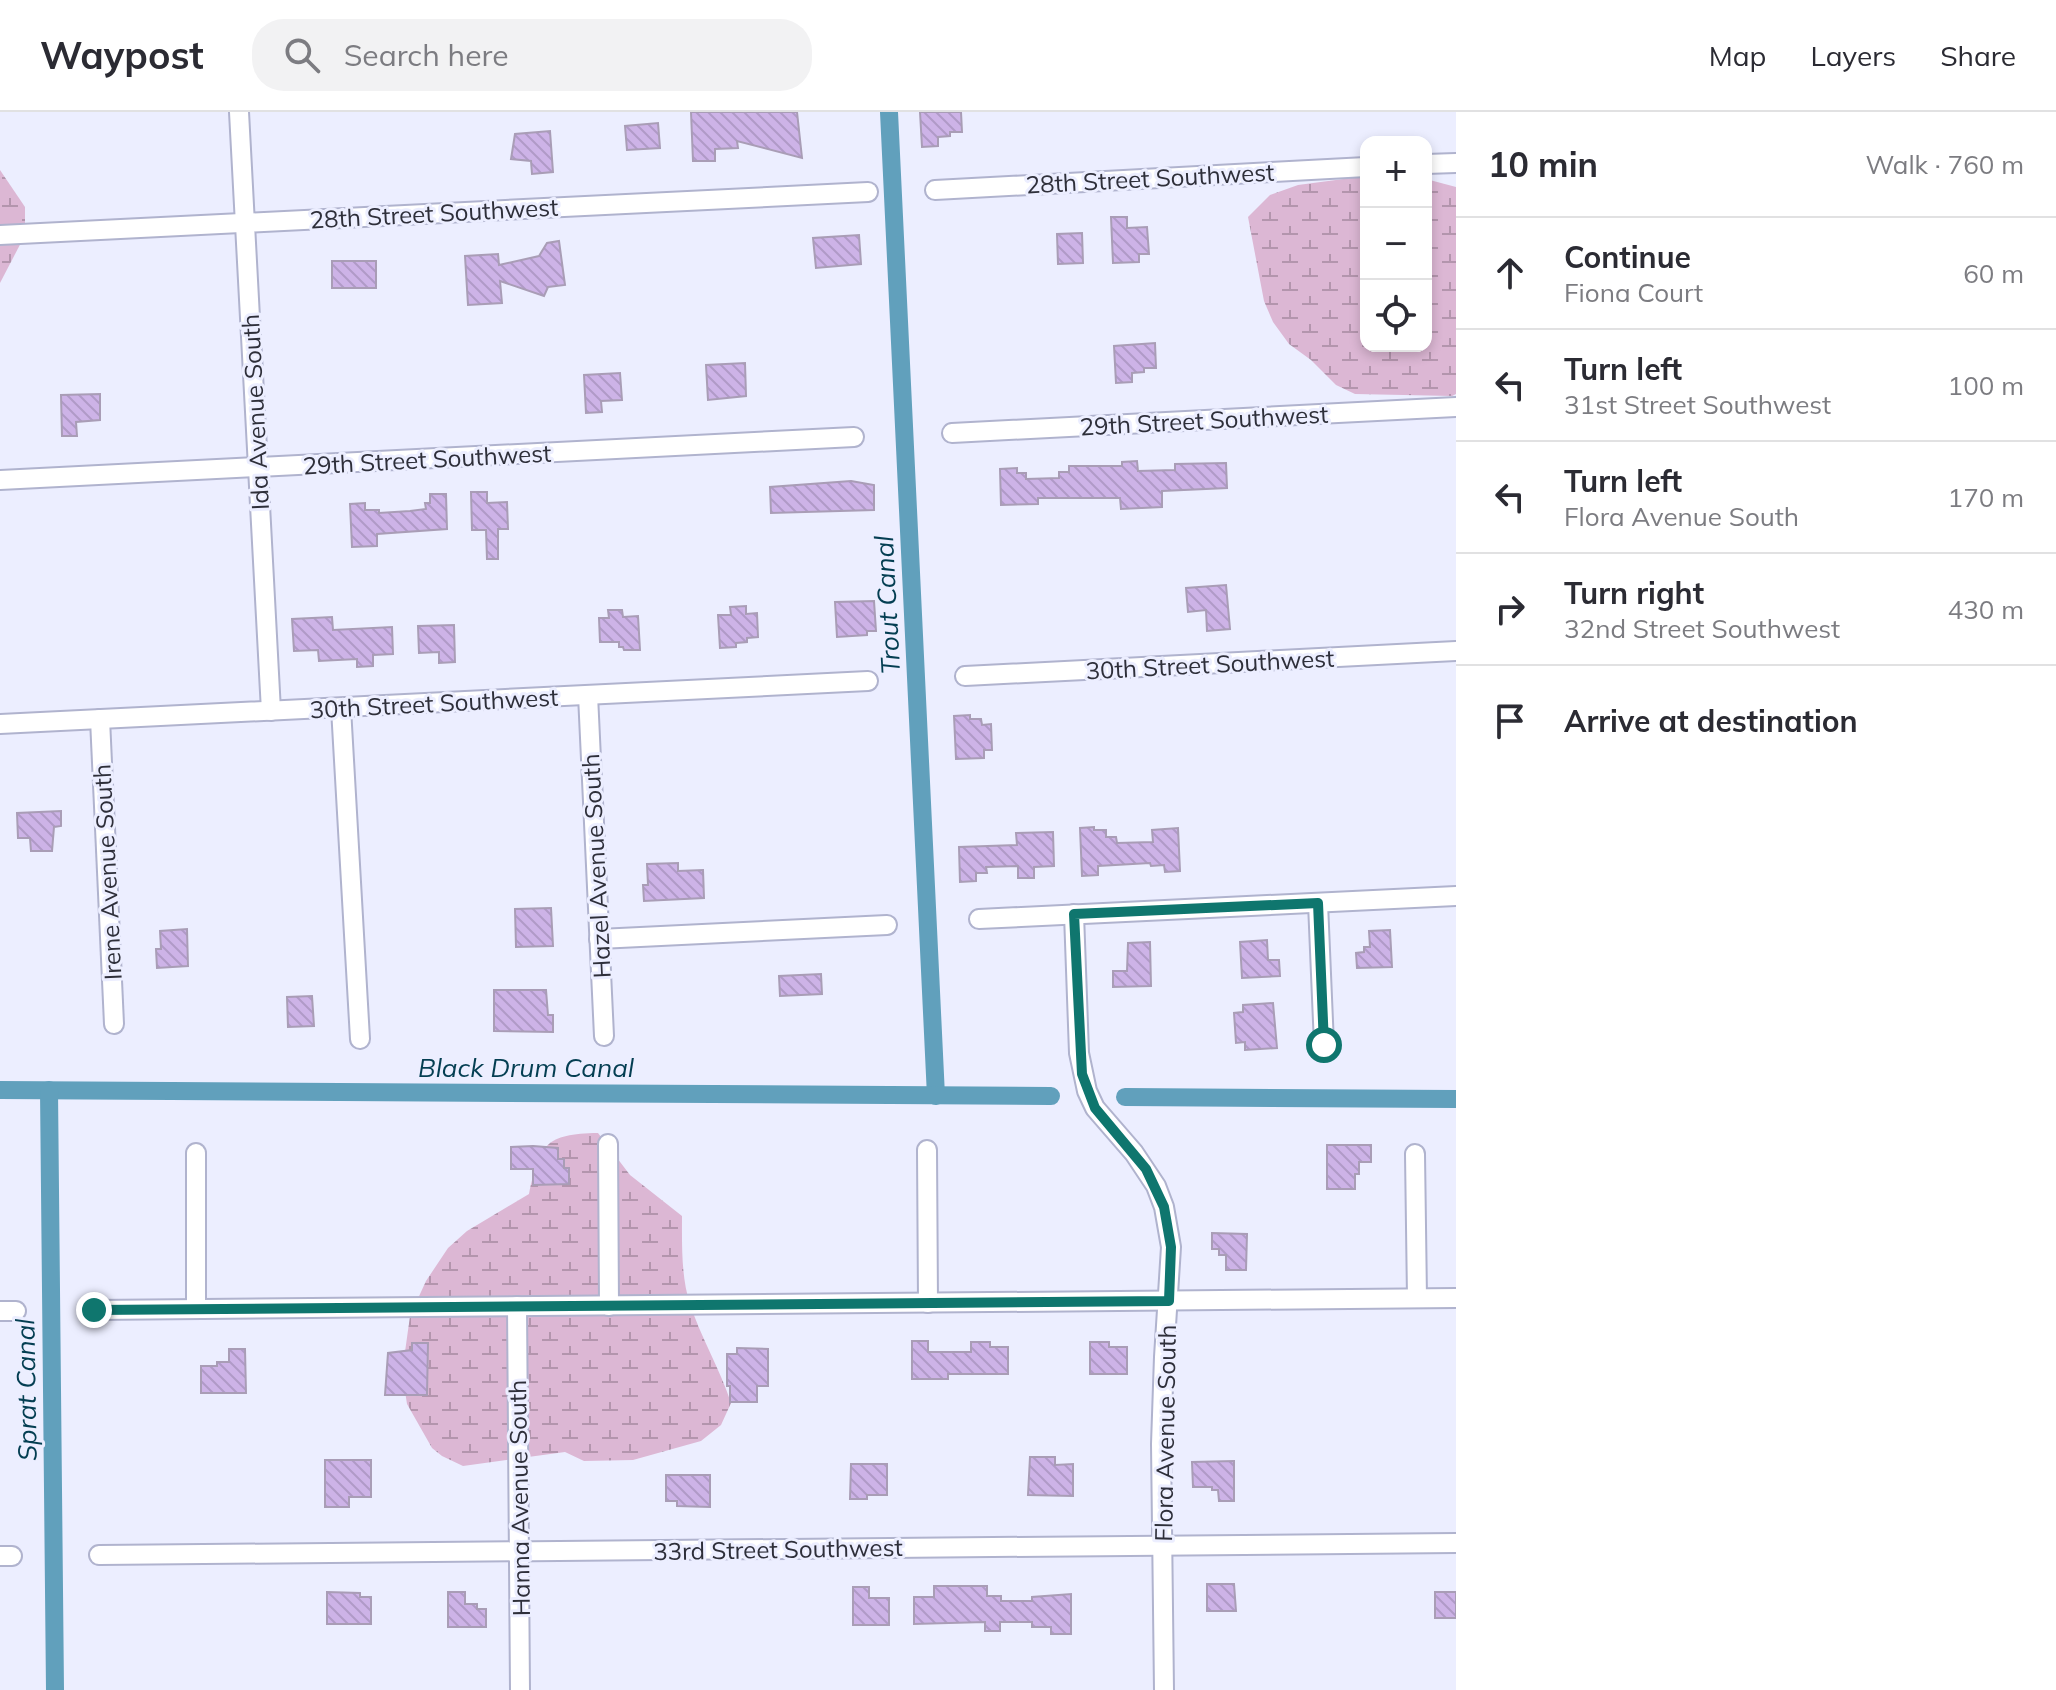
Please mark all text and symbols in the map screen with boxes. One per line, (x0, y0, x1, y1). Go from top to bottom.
search box (252, 19, 812, 91)
text: Waypost (40, 31, 204, 79)
icon: search (280, 33, 324, 77)
text: Search here (344, 36, 509, 74)
text: Map (1709, 38, 1766, 73)
text: Layers (1810, 38, 1896, 73)
text: Share (1940, 38, 2016, 73)
map controls (1360, 136, 1432, 352)
button: + (1360, 136, 1432, 208)
text: 10 min (1488, 143, 1598, 186)
text: Walk · 760 m (1865, 148, 2024, 181)
street label: 28th Street Southwest (1025, 157, 1275, 199)
street label: 28th Street Southwest (309, 192, 559, 234)
button: − (1360, 208, 1432, 280)
text: Continue (1564, 238, 1691, 276)
icon: ahead (1488, 251, 1532, 295)
text: 60 m (1963, 257, 2024, 290)
text: Fiona Court (1564, 276, 1703, 309)
button: locate (1360, 280, 1432, 352)
street label: Ida Avenue South (235, 313, 275, 511)
text: Turn left (1564, 350, 1682, 388)
icon: left (1488, 363, 1532, 407)
text: 100 m (1948, 369, 2024, 402)
text: 31st Street Southwest (1564, 388, 1831, 421)
street label: 29th Street Southwest (1079, 399, 1329, 441)
street label: 29th Street Southwest (302, 438, 552, 480)
text: Turn left (1564, 462, 1682, 500)
icon: left (1488, 475, 1532, 519)
text: 170 m (1948, 481, 2024, 514)
text: Flora Avenue South (1564, 500, 1799, 533)
water label: Trout Canal (867, 534, 907, 675)
text: Turn right (1564, 574, 1704, 612)
icon: right (1488, 587, 1532, 631)
text: 430 m (1948, 593, 2024, 626)
text: 32nd Street Southwest (1564, 612, 1840, 645)
street label: 30th Street Southwest (1085, 643, 1335, 685)
street label: 30th Street Southwest (309, 682, 559, 724)
icon: arrive (1488, 699, 1532, 743)
text: Arrive at destination (1564, 702, 1858, 740)
street label: Hazel Avenue South (575, 753, 617, 979)
street label: Irene Avenue South (86, 763, 128, 981)
route start (1306, 1027, 1342, 1063)
water label: Black Drum Canal (418, 1051, 635, 1084)
route end (76, 1292, 112, 1328)
water label: Sprat Canal (8, 1318, 44, 1462)
street label: Flora Avenue South (1148, 1324, 1182, 1542)
street label: Hanna Avenue South (502, 1380, 536, 1616)
street label: 33rd Street Southwest (653, 1532, 903, 1566)

